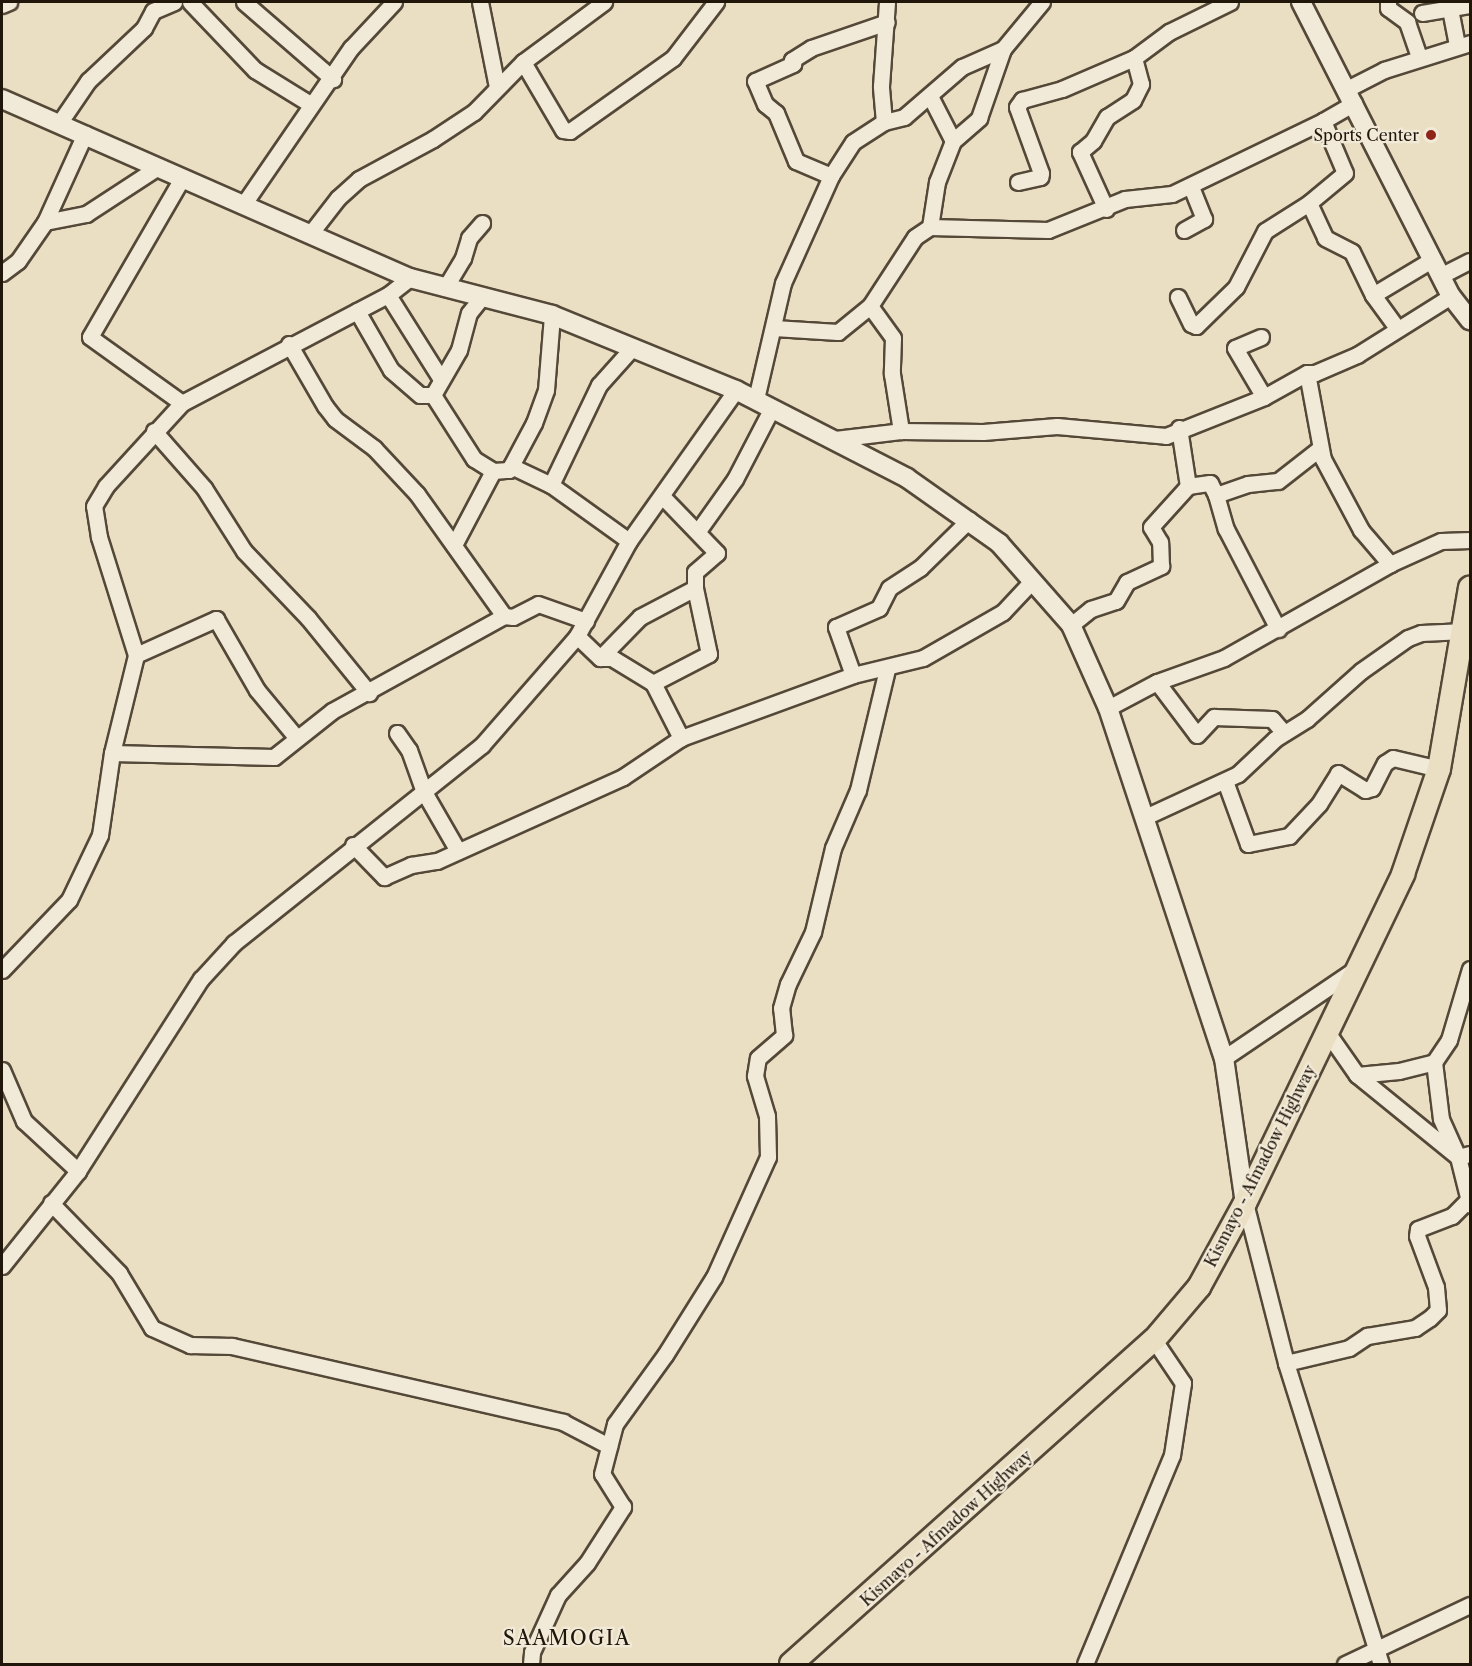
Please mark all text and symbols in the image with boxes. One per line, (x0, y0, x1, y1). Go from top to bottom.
place label: Sports Center (1314, 125, 1419, 145)
marker: Sports Center (1424, 128, 1438, 142)
street label: Kismayo - Afmadow Highway (1200, 1061, 1320, 1271)
street label: Kismayo - Afmadow Highway (856, 1446, 1036, 1610)
district label: SAAMOGIA (503, 1626, 631, 1650)

